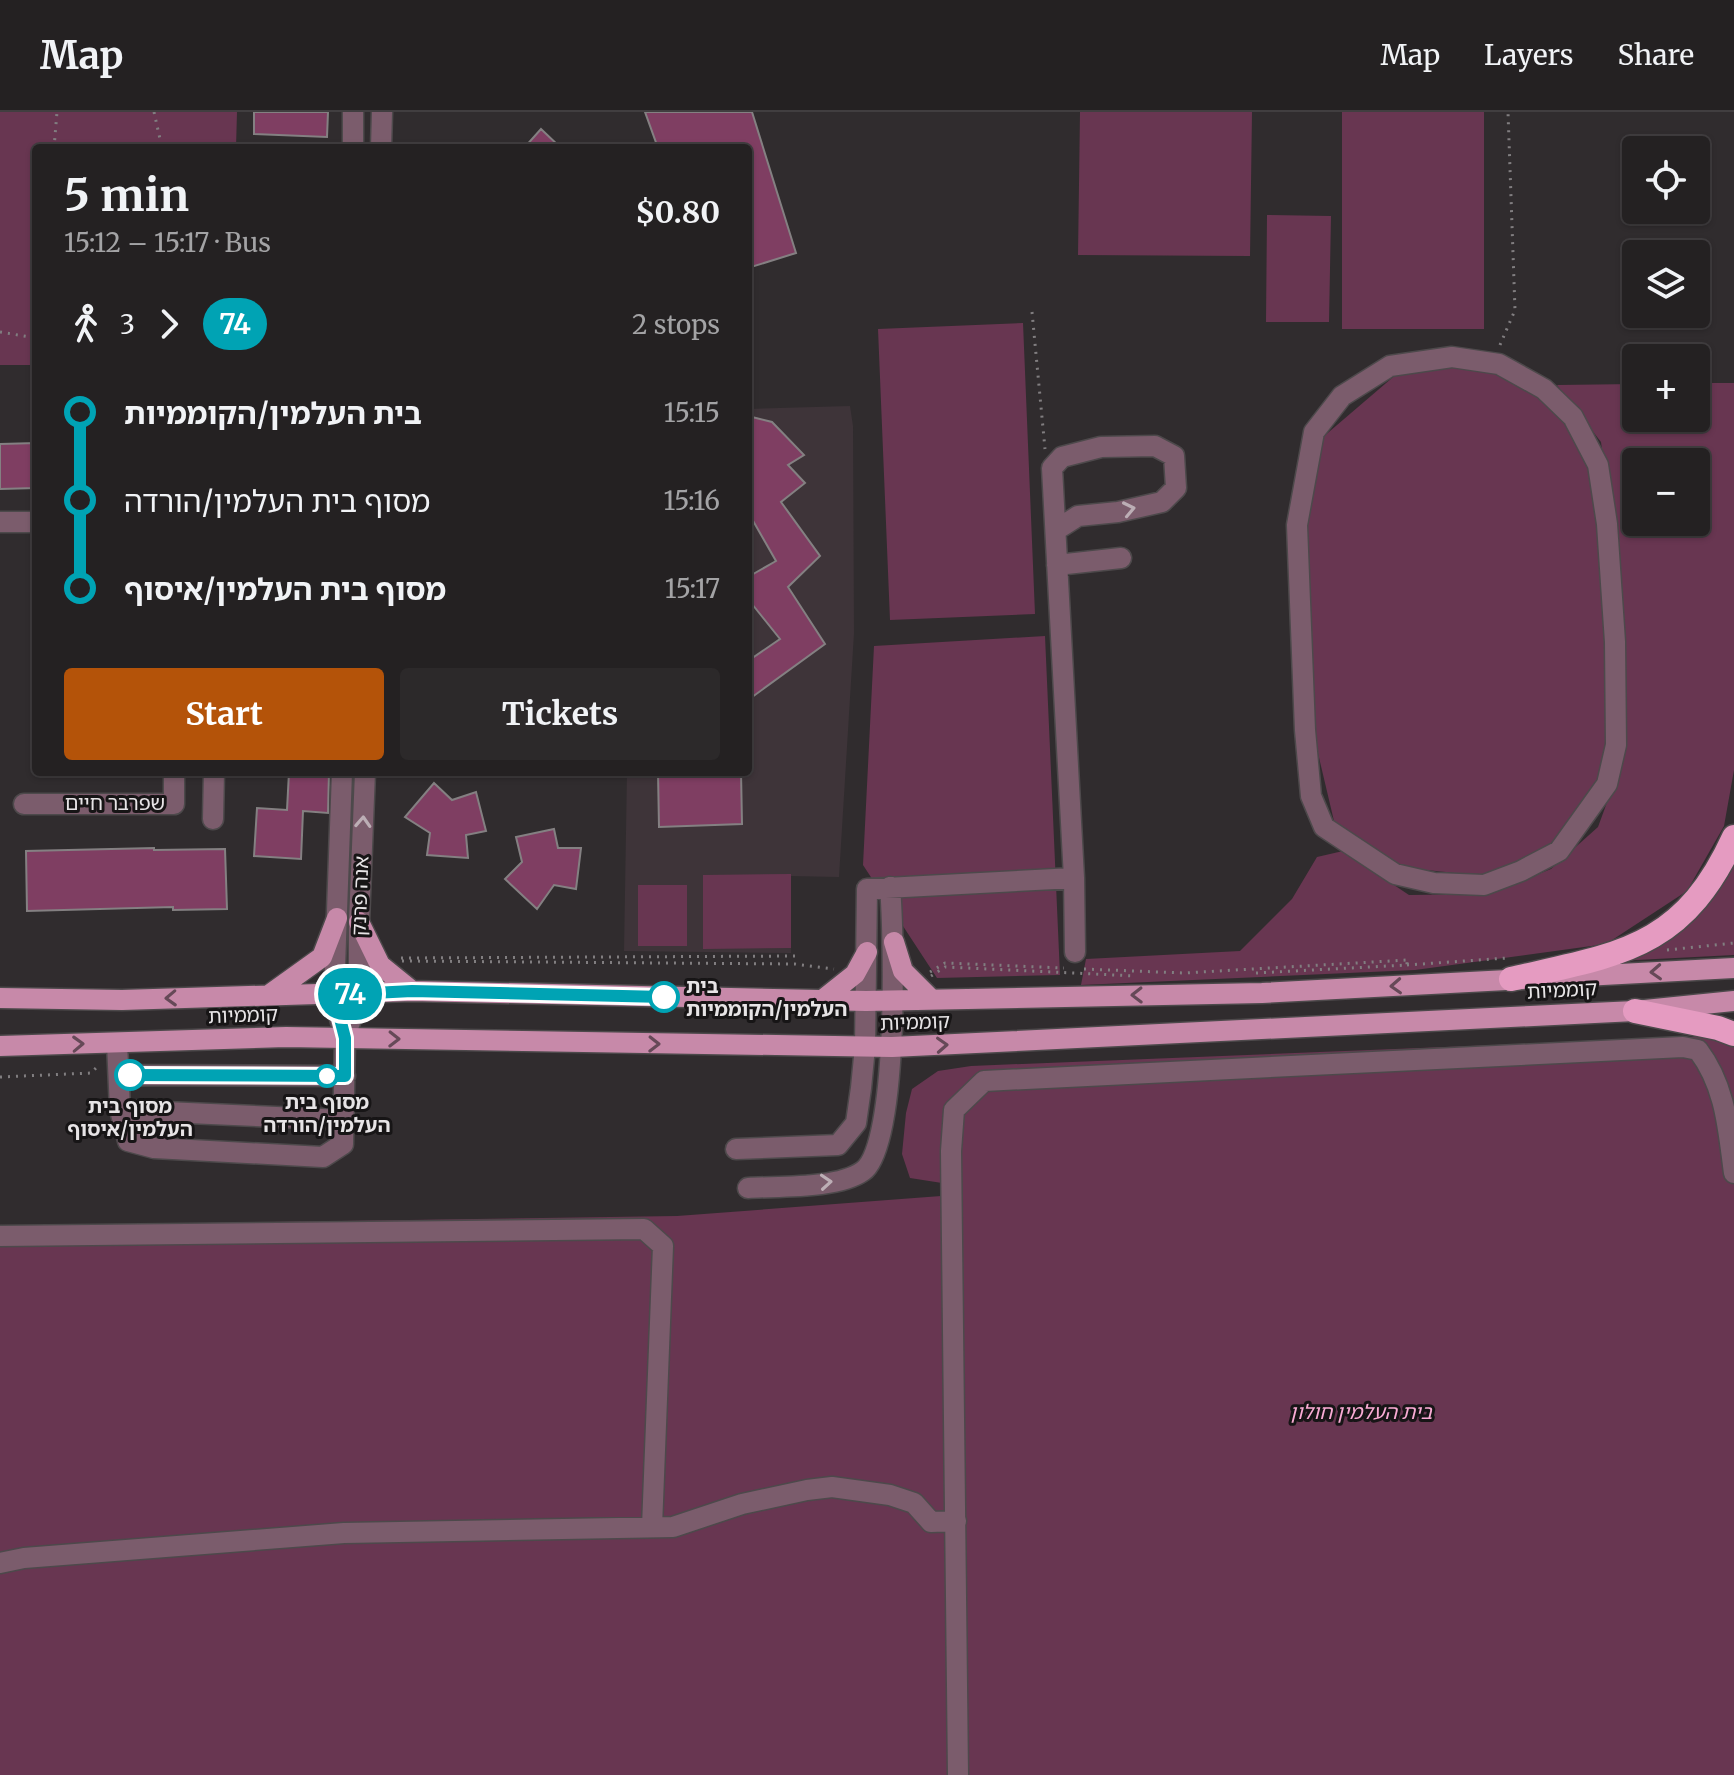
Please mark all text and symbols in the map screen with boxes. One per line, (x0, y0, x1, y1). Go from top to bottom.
text: Map (40, 32, 124, 79)
text: Map (1380, 37, 1440, 73)
text: Layers (1484, 37, 1573, 73)
text: Share (1617, 37, 1694, 73)
map controls (1622, 136, 1710, 536)
button: locate (1622, 136, 1710, 224)
text: 5 min (64, 168, 189, 223)
text: $0.80 (635, 193, 720, 231)
text: 15:12 – 15:17 · Bus (64, 226, 271, 259)
button: layers (1622, 240, 1710, 328)
icon: walk (64, 302, 108, 346)
icon: forward (147, 302, 191, 346)
text: 74 (219, 306, 251, 342)
text: 3 (120, 308, 135, 341)
text: 2 stops (632, 308, 720, 341)
button: + (1622, 344, 1710, 432)
text: בית העלמין/הקוממיות (124, 394, 422, 432)
text: 15:15 (664, 396, 720, 429)
button: − (1622, 448, 1710, 536)
text: מסוף בית העלמין/הורדה (124, 482, 430, 520)
text: 15:16 (663, 484, 720, 517)
one-way arrow (1122, 501, 1136, 518)
text: מסוף בית העלמין/איסוף (124, 570, 446, 608)
text: 15:17 (665, 572, 720, 605)
button: Start (64, 668, 384, 760)
button: Tickets (400, 668, 720, 760)
street label: שפרבר חיים (65, 790, 165, 815)
one-way arrow (355, 815, 372, 828)
street label: אנה פרנק (346, 856, 373, 936)
one-way arrow (1649, 963, 1662, 980)
line badge: 74 (314, 968, 386, 1020)
place label: בית העלמין/הקוממיות (686, 973, 847, 1021)
street label: קוממיות (1526, 975, 1598, 1004)
text: 74 (334, 976, 366, 1012)
one-way arrow (1390, 977, 1402, 994)
marker: בית העלמין/הקוממיות (649, 982, 679, 1012)
one-way arrow (1130, 986, 1143, 1004)
one-way arrow (164, 990, 177, 1007)
street label: קוממיות (207, 1001, 278, 1028)
street label: קוממיות (879, 1008, 950, 1035)
one-way arrow (388, 1030, 401, 1048)
one-way arrow (72, 1035, 85, 1053)
one-way arrow (648, 1035, 661, 1052)
one-way arrow (936, 1037, 949, 1054)
marker: מסוף בית העלמין/איסוף (115, 1060, 145, 1090)
marker: מסוף בית העלמין/הורדה (316, 1065, 338, 1087)
place label: מסוף בית העלמין/הורדה (263, 1089, 391, 1137)
place label: מסוף בית העלמין/איסוף (67, 1093, 193, 1141)
one-way arrow (820, 1174, 833, 1191)
park label: בית העלמין חולון (1290, 1399, 1433, 1424)

